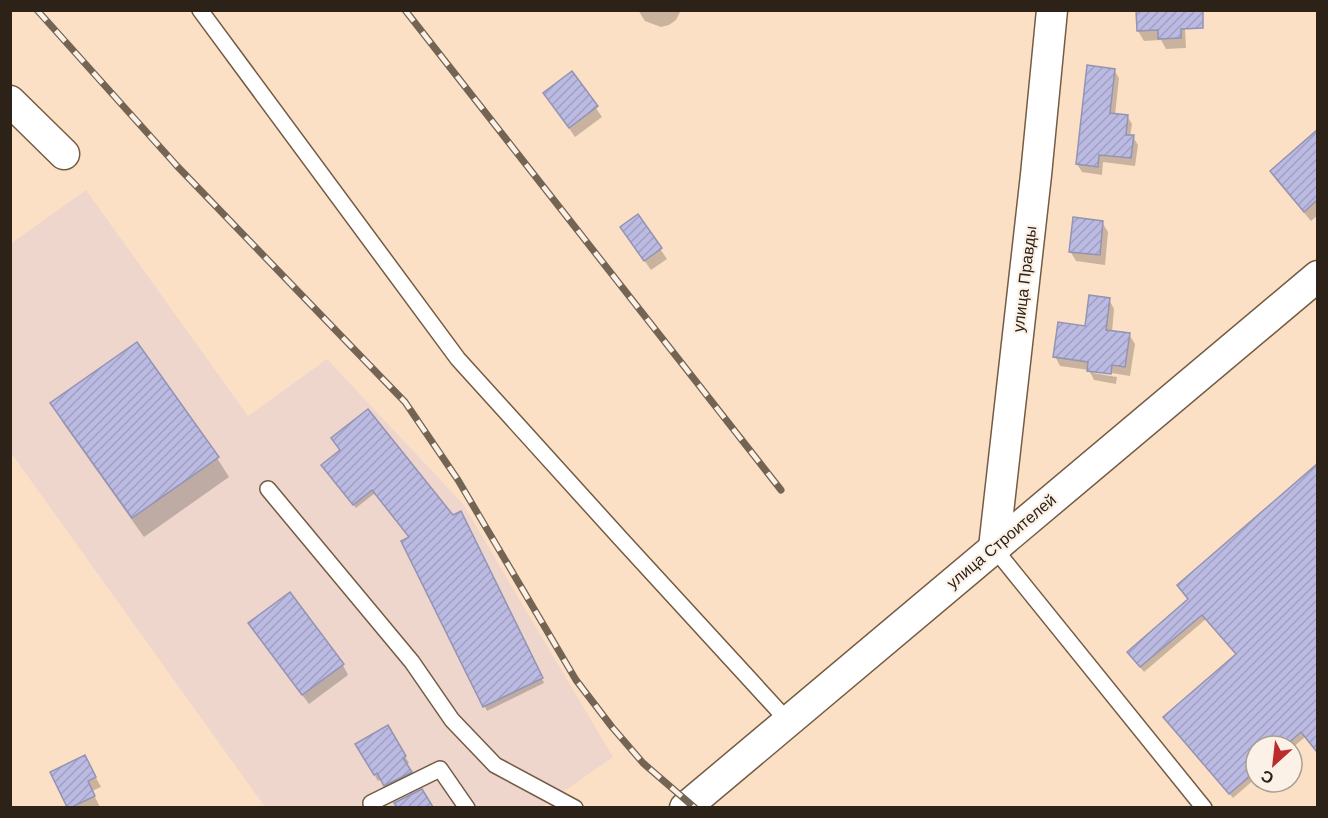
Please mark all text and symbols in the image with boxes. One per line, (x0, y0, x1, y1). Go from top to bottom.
street label: улица Правды (1010, 225, 1039, 333)
street label: улица Строителей (943, 491, 1059, 592)
north arrow (1244, 734, 1304, 794)
text: С (1258, 767, 1276, 787)

